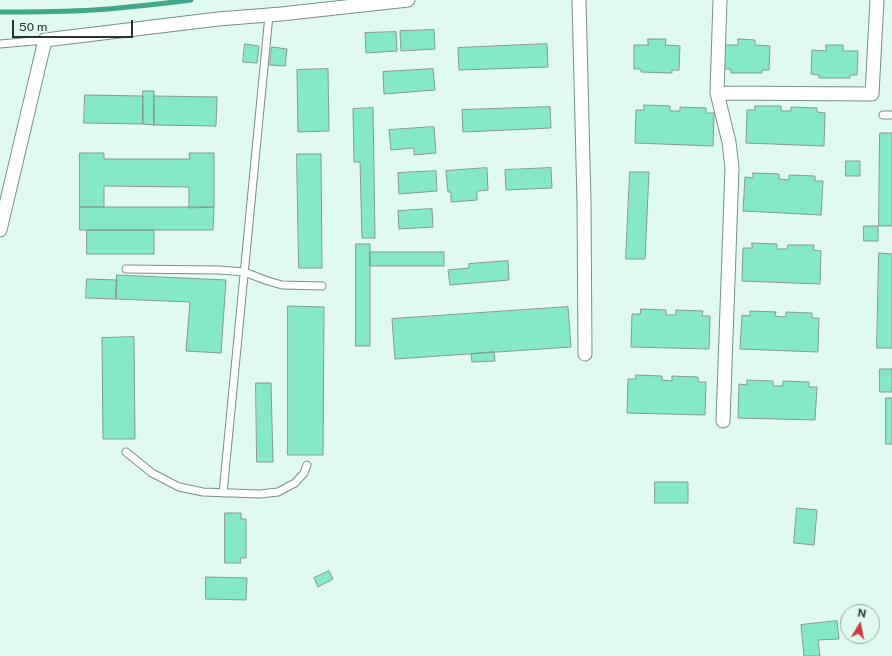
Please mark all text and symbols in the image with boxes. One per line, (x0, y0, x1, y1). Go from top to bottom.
scale bar (14, 12, 135, 38)
text: 50 m (19, 20, 47, 34)
north arrow (840, 604, 880, 644)
text: N (857, 607, 867, 620)

